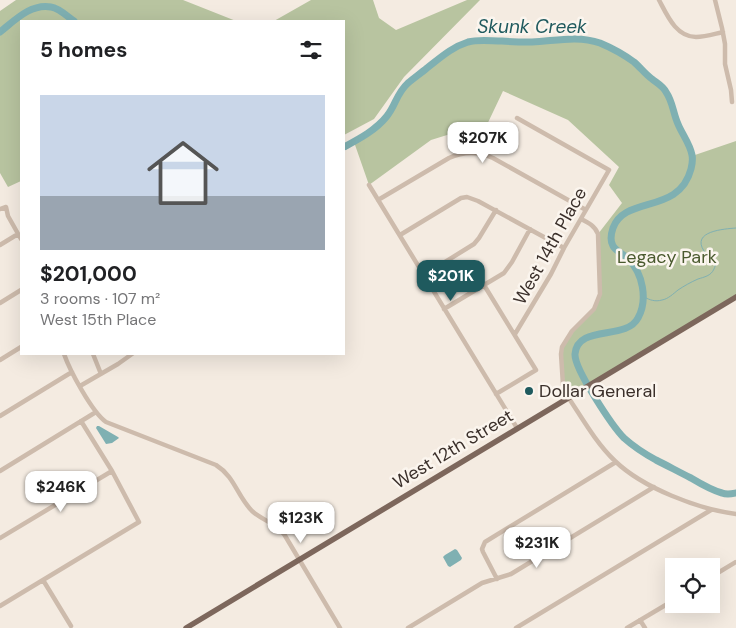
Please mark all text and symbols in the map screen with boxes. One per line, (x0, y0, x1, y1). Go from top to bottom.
water label: Skunk Creek (477, 14, 587, 39)
text: 5 homes (40, 36, 127, 64)
icon: filters (297, 36, 325, 64)
pin: $207K (448, 121, 518, 164)
text: $207K (458, 127, 508, 148)
icon: home (138, 128, 228, 218)
street label: West 14th Place (508, 183, 592, 309)
park label: Legacy Park (617, 245, 717, 269)
text: $201,000 (40, 260, 137, 288)
pin: $201K (416, 260, 486, 302)
text: $201K (428, 265, 474, 286)
text: 3 rooms · 107 m² (40, 288, 160, 309)
text: West 15th Place (40, 309, 156, 330)
place label: Dollar General (539, 379, 656, 403)
marker: Dollar General (523, 385, 535, 397)
street label: West 12th Street (388, 404, 518, 494)
pin: $246K (26, 470, 96, 513)
text: $246K (36, 476, 86, 497)
pin: $123K (266, 502, 336, 544)
text: $123K (279, 507, 323, 528)
pin: $231K (502, 526, 572, 569)
text: $231K (515, 532, 559, 553)
map controls (665, 558, 720, 613)
button: locate (665, 558, 720, 613)

